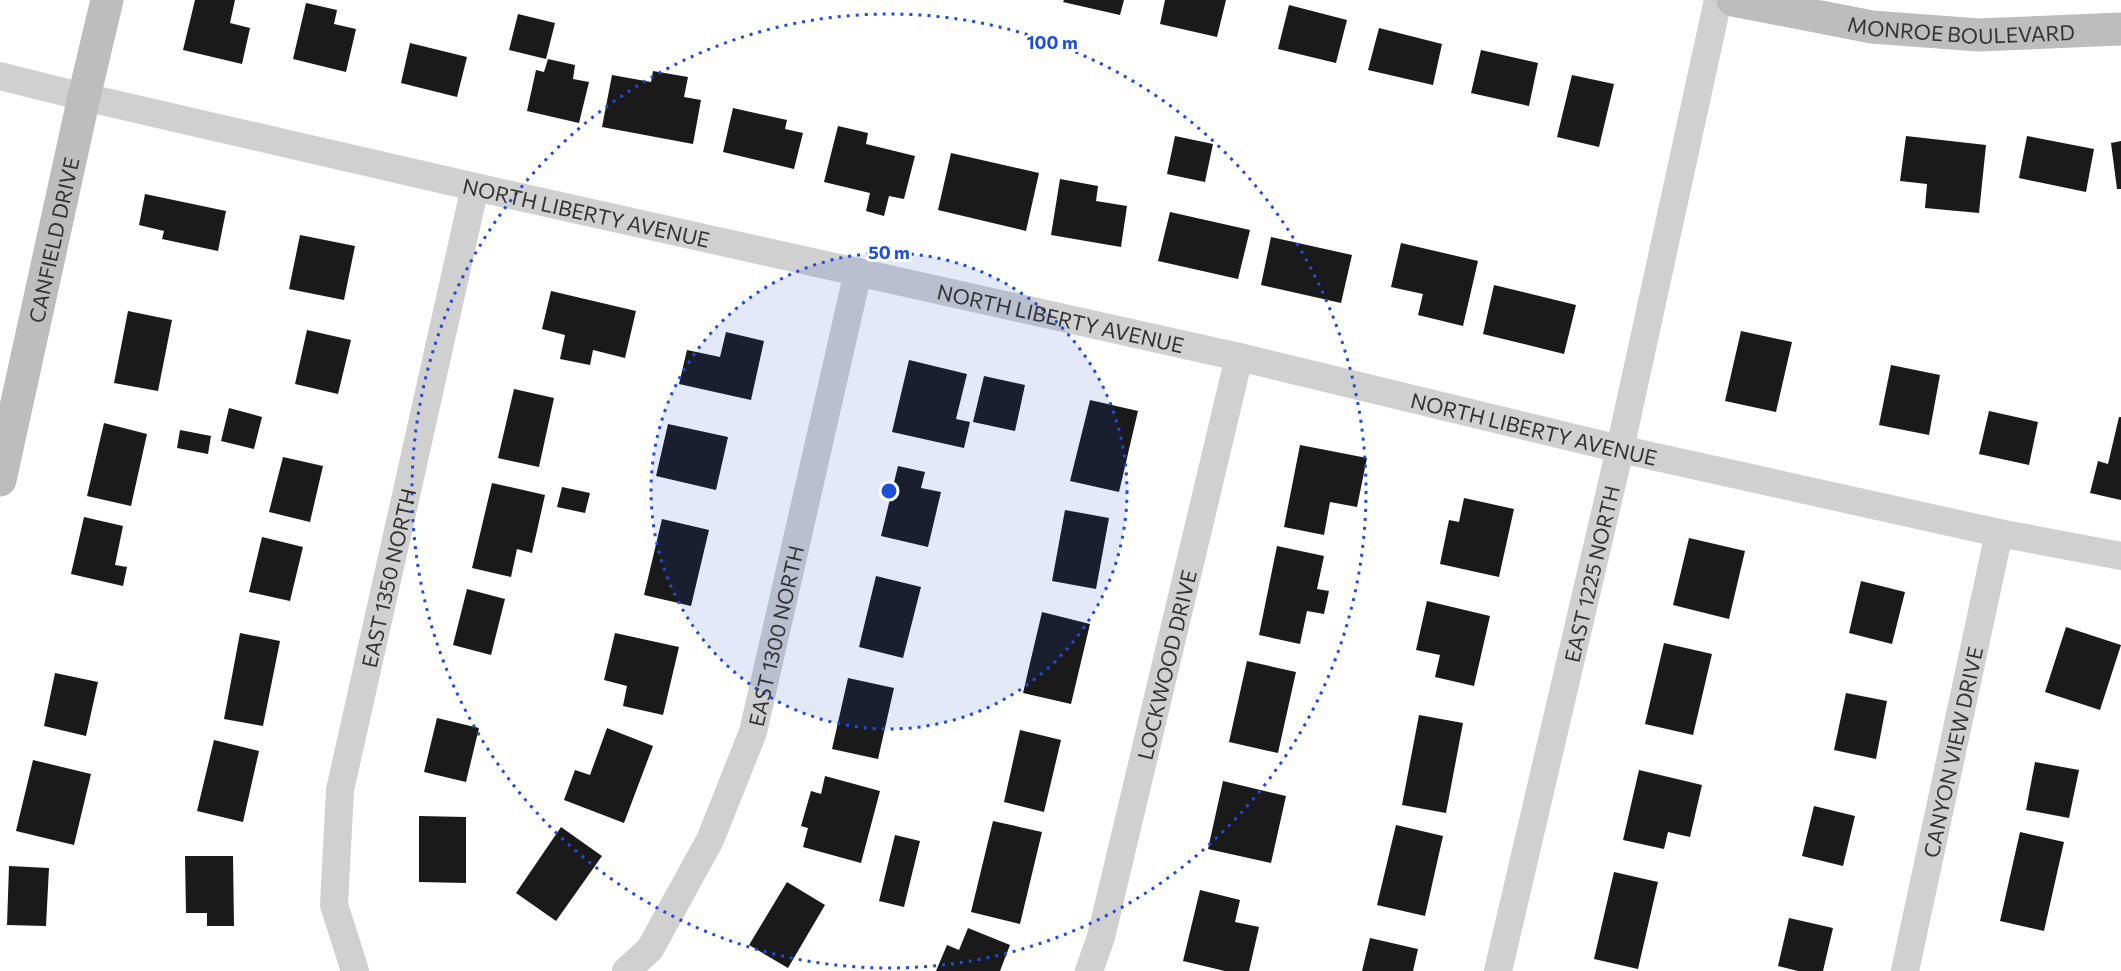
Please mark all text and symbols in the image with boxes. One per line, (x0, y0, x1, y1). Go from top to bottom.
street label: MONROE BOULEVARD (1846, 10, 2075, 48)
text: 100 m (1026, 31, 1078, 53)
street label: CANFIELD DRIVE (22, 155, 83, 325)
street label: NORTH LIBERTY AVENUE (461, 172, 712, 251)
text: 50 m (868, 241, 910, 263)
street label: NORTH LIBERTY AVENUE (935, 278, 1187, 357)
street label: NORTH LIBERTY AVENUE (1408, 386, 1659, 469)
centre of rings (879, 481, 899, 501)
street label: EAST 1225 NORTH (1558, 483, 1624, 665)
street label: EAST 1350 NORTH (355, 486, 420, 670)
street label: EAST 1300 NORTH (742, 543, 808, 729)
street label: LOCKWOOD DRIVE (1131, 567, 1200, 762)
street label: CANYON VIEW DRIVE (1917, 644, 1987, 860)

